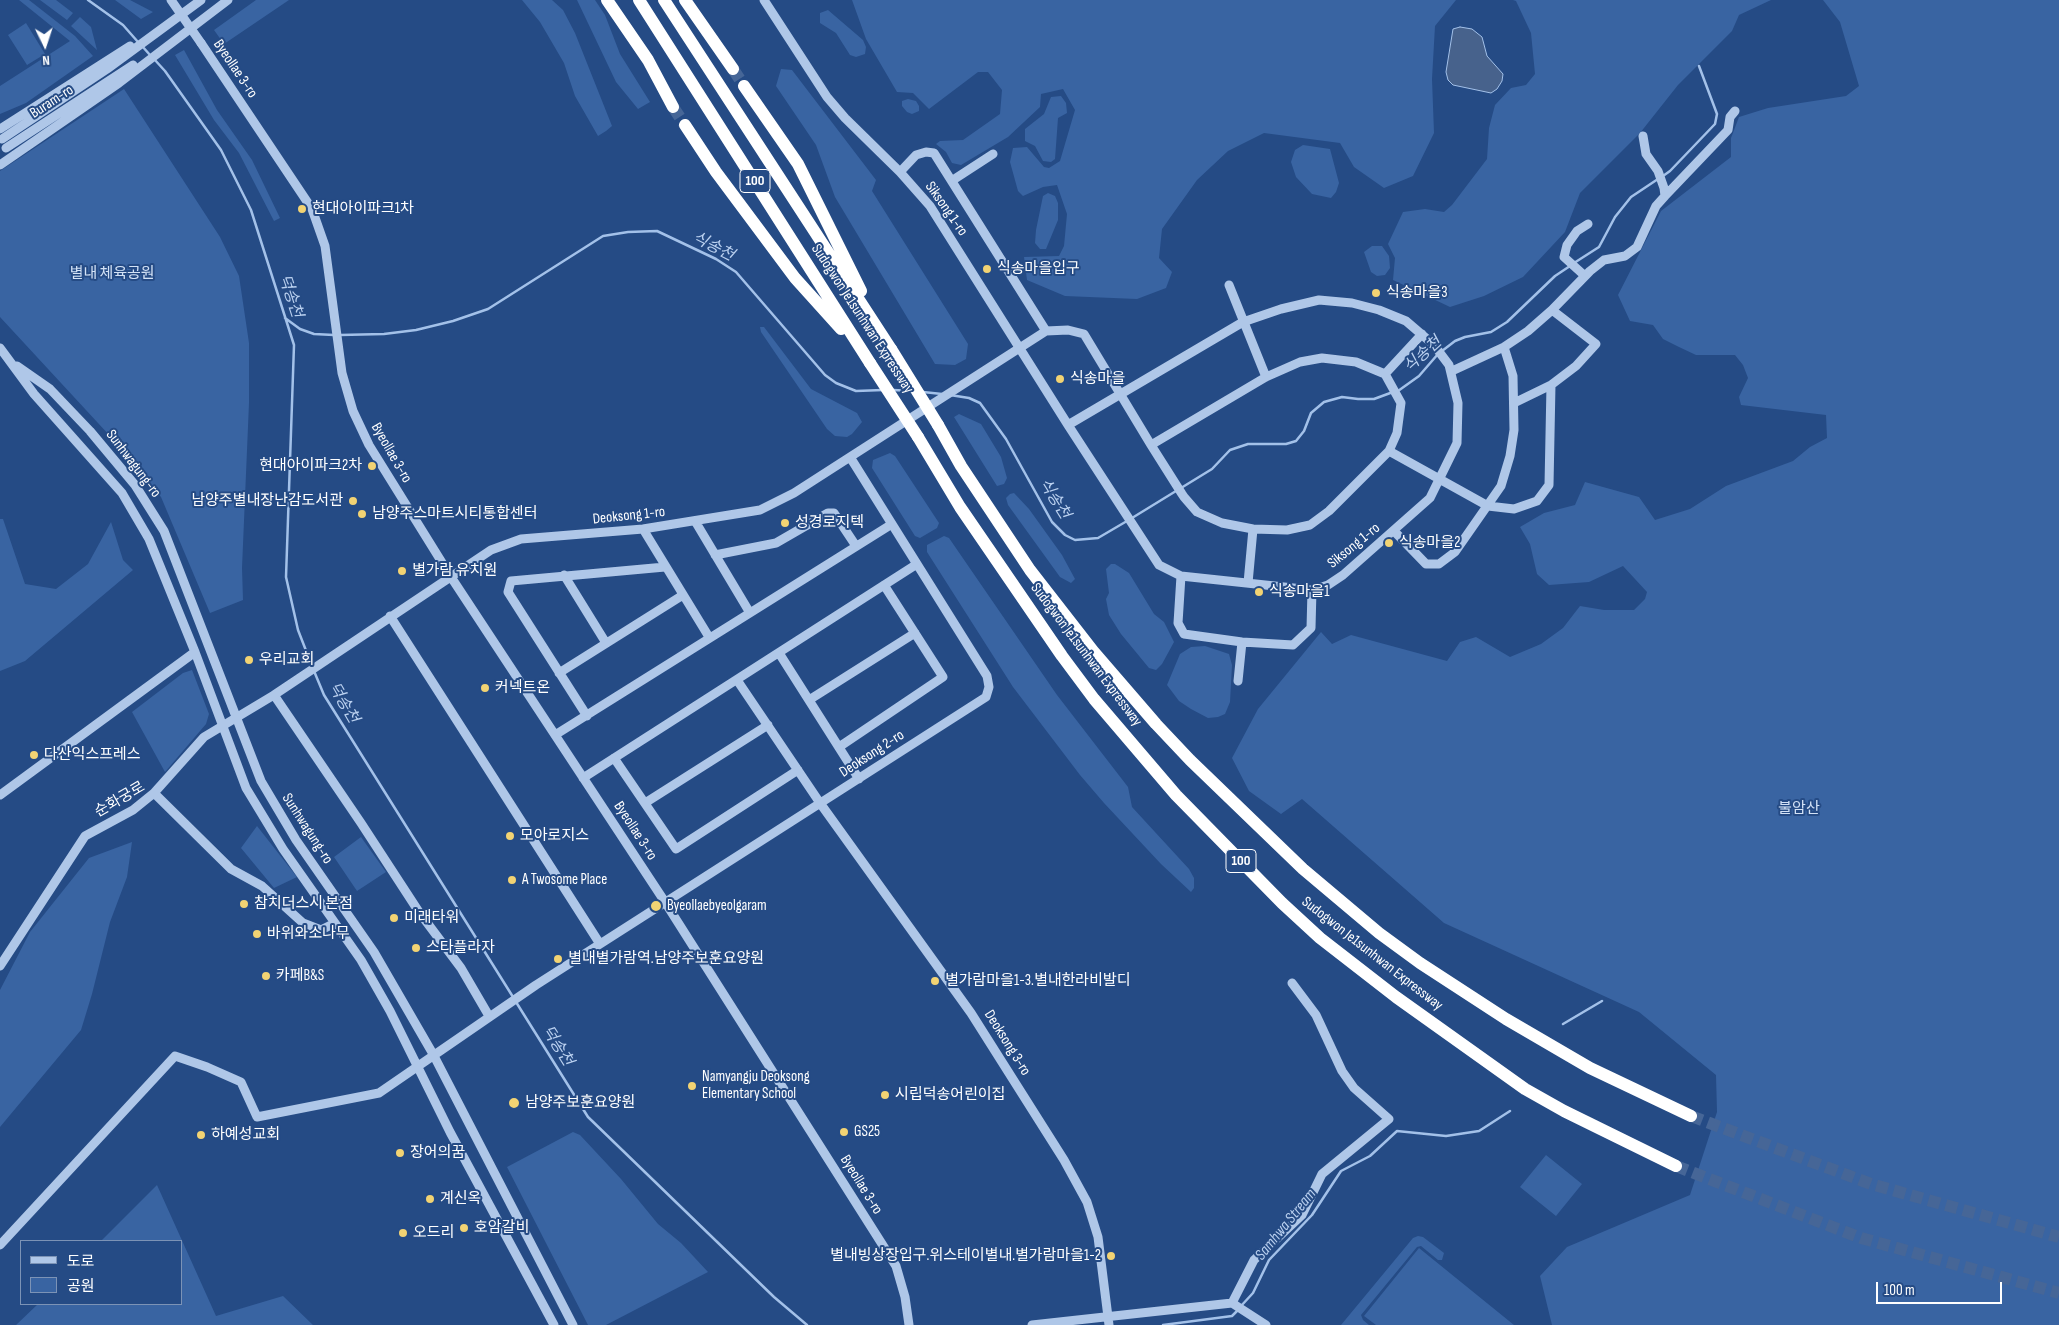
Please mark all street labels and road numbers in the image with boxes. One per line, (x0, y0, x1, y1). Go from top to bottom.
street label: Byeollae 3-ro (209, 36, 261, 102)
street label: Buram-ro (27, 81, 77, 123)
road number: 100 (740, 170, 770, 192)
street label: Siksong 1-ro (921, 178, 971, 240)
street label: Sudogwon Je1sunhwan Expressway (807, 241, 917, 397)
street label: Byeollae 3-ro (367, 420, 415, 486)
street label: Sunhwagung-ro (102, 427, 164, 501)
street label: Deoksong 1-ro (592, 503, 666, 529)
street label: Siksong 1-ro (1324, 519, 1384, 573)
street label: Sudogwon Je1sunhwan Expressway (1026, 580, 1146, 730)
street label: Deoksong 2-ro (836, 726, 908, 782)
street label: 순화궁로 (92, 778, 148, 822)
street label: Sunhwagung-ro (278, 790, 336, 868)
street label: Byeollae 3-ro (609, 798, 661, 864)
road number: 100 (1226, 849, 1256, 872)
street label: Sudogwon Je1sunhwan Expressway (1298, 893, 1446, 1015)
street label: Deoksong 3-ro (980, 1007, 1034, 1079)
street label: Byeollae 3-ro (836, 1152, 886, 1218)

